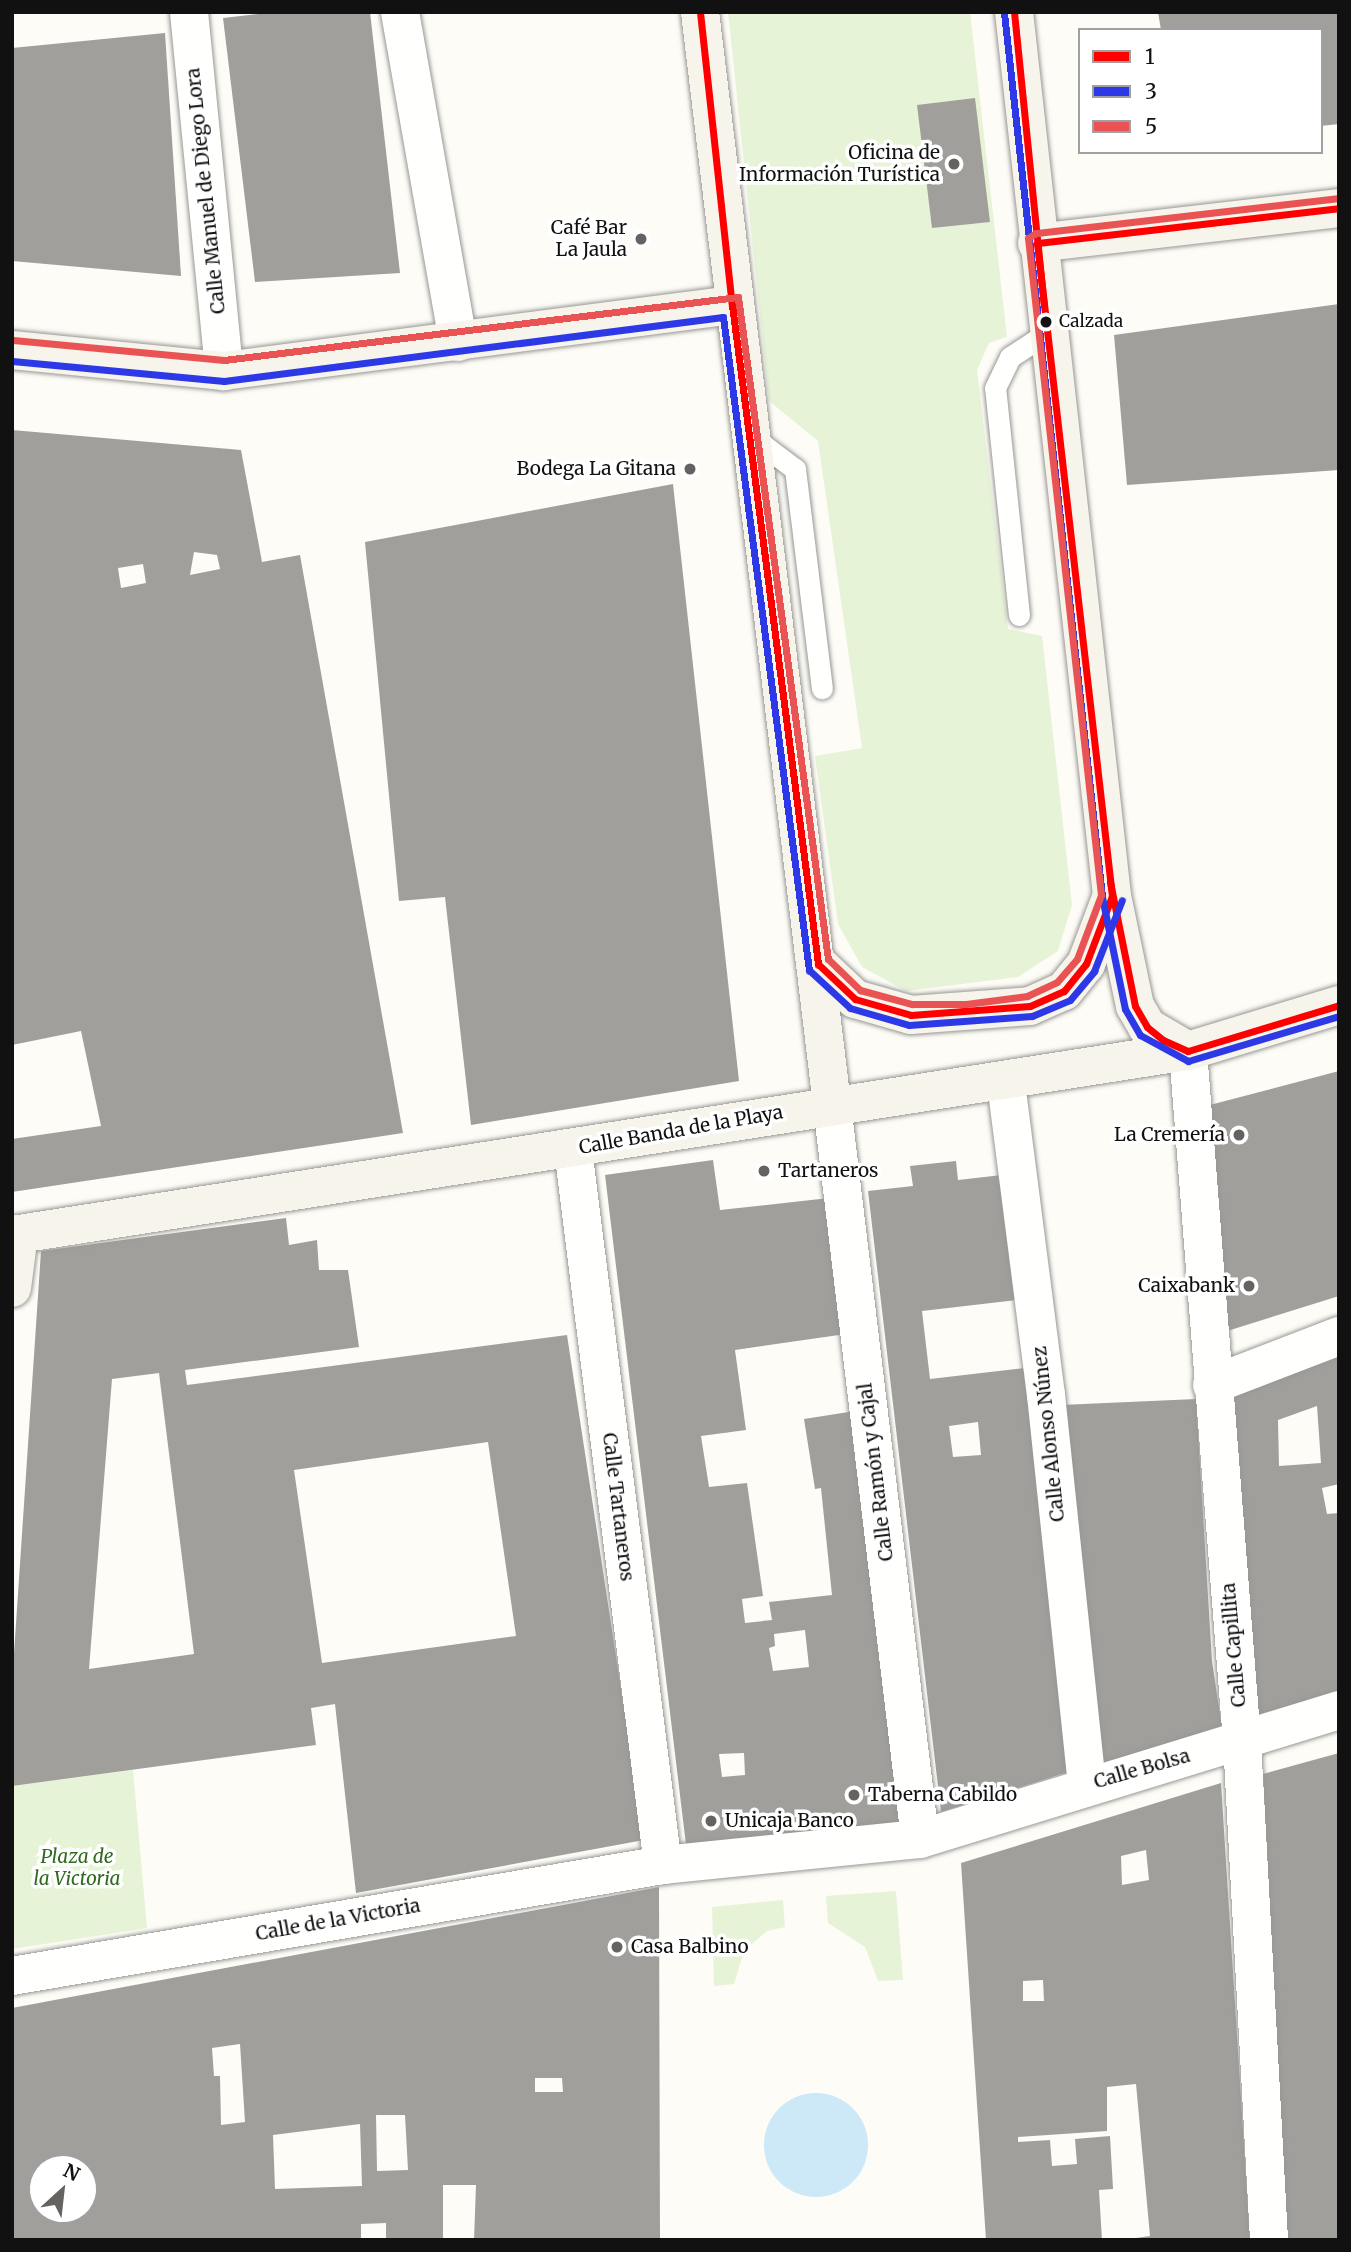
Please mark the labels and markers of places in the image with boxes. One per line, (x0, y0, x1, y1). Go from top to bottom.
place label: Oficina de Información Turística (739, 142, 940, 186)
marker: Oficina de Información Turística (946, 156, 962, 172)
place label: Café Bar La Jaula (551, 217, 627, 261)
marker: Café Bar La Jaula (633, 231, 649, 247)
place label: Calzada (1059, 312, 1123, 332)
marker: Calzada (1039, 315, 1053, 329)
place label: Bodega La Gitana (516, 458, 676, 480)
marker: Bodega La Gitana (682, 461, 698, 477)
place label: La Cremería (1114, 1124, 1225, 1146)
marker: La Cremería (1231, 1127, 1247, 1143)
place label: Tartaneros (778, 1160, 878, 1182)
marker: Tartaneros (756, 1163, 772, 1179)
place label: Caixabank (1138, 1275, 1235, 1297)
marker: Caixabank (1241, 1278, 1257, 1294)
place label: Taberna Cabildo (868, 1784, 1017, 1806)
marker: Taberna Cabildo (846, 1787, 862, 1803)
place label: Unicaja Banco (725, 1810, 854, 1832)
marker: Unicaja Banco (703, 1813, 719, 1829)
place label: Casa Balbino (631, 1936, 748, 1958)
marker: Casa Balbino (609, 1939, 625, 1955)

